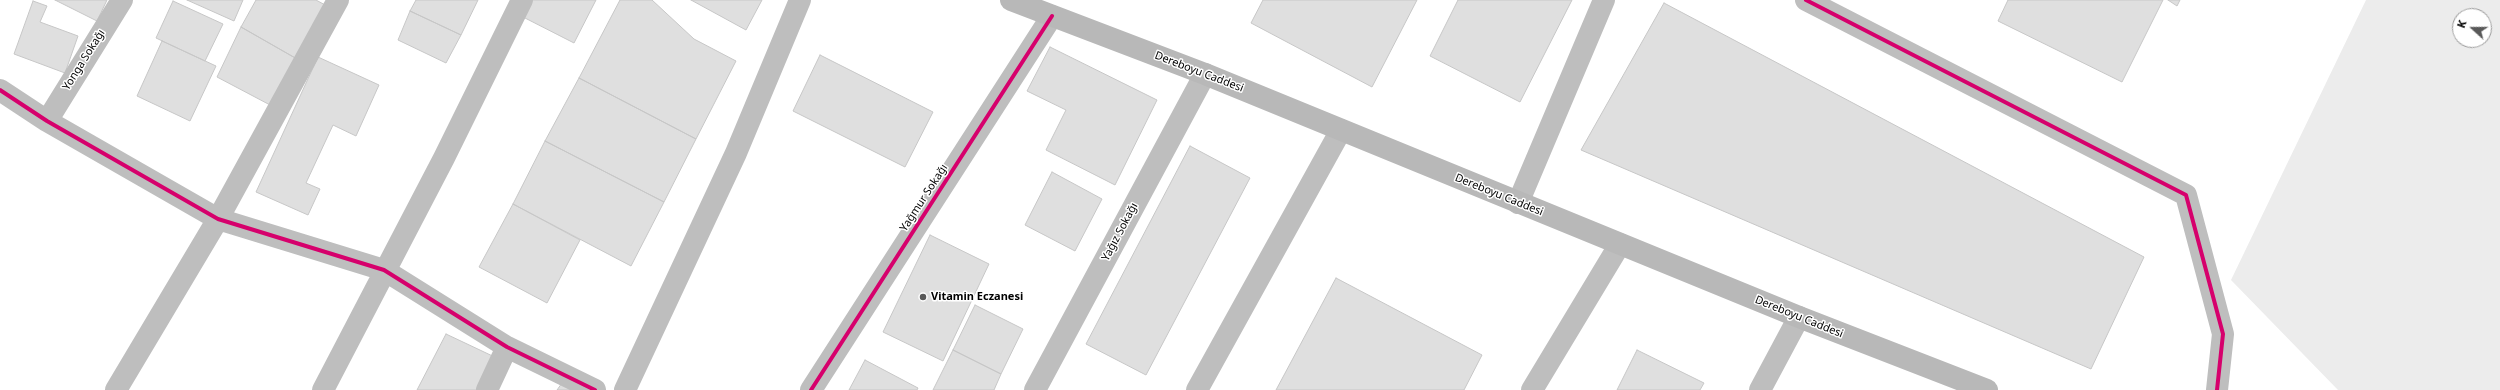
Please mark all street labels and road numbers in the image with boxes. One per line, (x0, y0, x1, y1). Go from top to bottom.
street label: Yonga Sokağı (60, 27, 108, 93)
street label: Dereboyu Caddesi (1153, 49, 1245, 95)
street label: Yağmur Sokağı (897, 162, 951, 234)
street label: Dereboyu Caddesi (1453, 171, 1545, 219)
street label: Yağız Sokağı (1099, 201, 1141, 263)
street label: Dereboyu Caddesi (1753, 293, 1845, 341)

